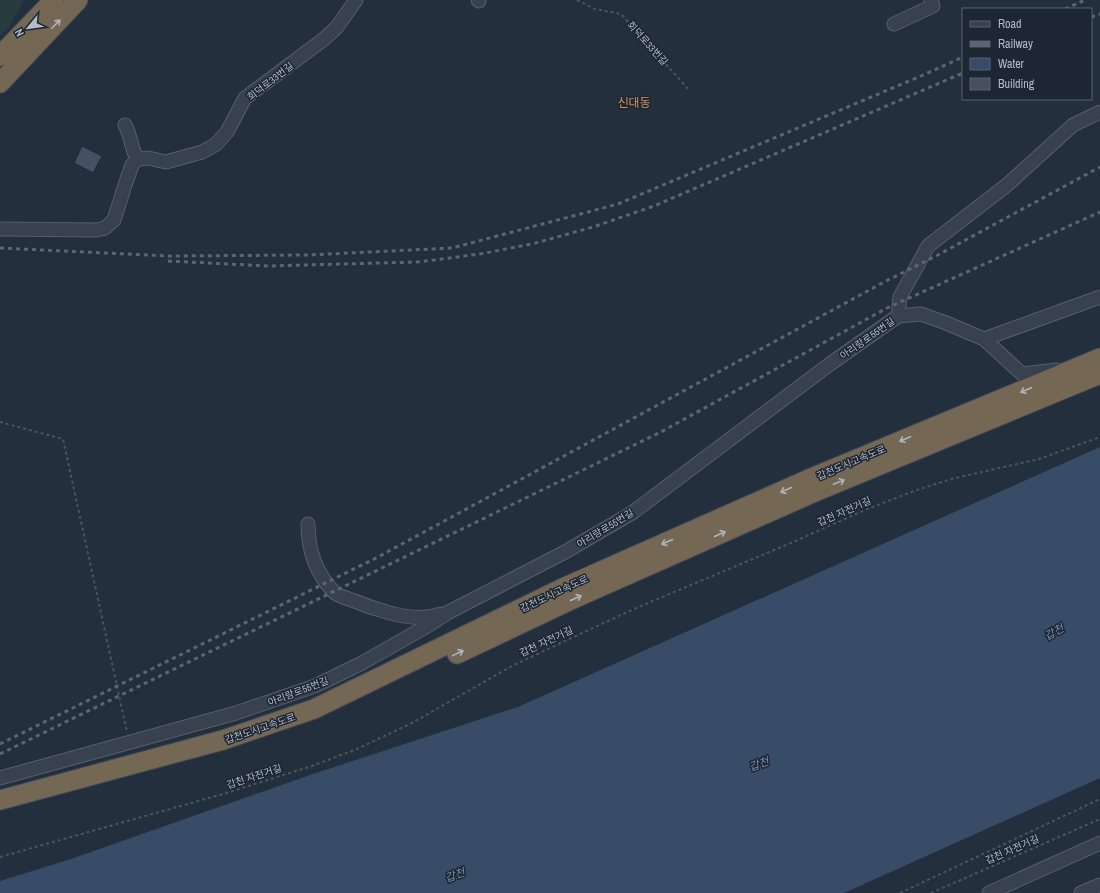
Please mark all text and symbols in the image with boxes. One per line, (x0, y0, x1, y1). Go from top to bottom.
north arrow (8, 8, 48, 48)
legend (962, 8, 1092, 100)
text: Road (998, 16, 1022, 32)
one-way arrow (51, 19, 61, 29)
street label: 회덕로33번길 (624, 19, 671, 68)
text: N (12, 27, 27, 39)
text: Railway (998, 36, 1033, 52)
text: Water (998, 56, 1025, 72)
street label: 회덕로33번길 (245, 59, 296, 103)
text: Building (998, 76, 1035, 92)
district label: 신대동 (617, 95, 651, 111)
street label: 아리랑로55번길 (837, 315, 897, 362)
one-way arrow (1020, 386, 1032, 394)
one-way arrow (900, 436, 912, 444)
street label: 갑천도시고속도로 (815, 442, 888, 483)
one-way arrow (833, 477, 845, 485)
one-way arrow (780, 487, 792, 494)
street label: 갑천 자전거길 (815, 494, 873, 529)
street label: 아리랑로55번길 (574, 506, 636, 551)
one-way arrow (714, 530, 726, 537)
one-way arrow (661, 539, 673, 546)
street label: 갑천도시고속도로 (518, 572, 590, 615)
one-way arrow (569, 594, 581, 601)
water label: 갑천 (1042, 620, 1068, 643)
street label: 갑천 자전거길 (517, 623, 575, 659)
one-way arrow (452, 649, 464, 656)
street label: 아리랑로55번길 (266, 674, 331, 709)
street label: 갑천도시고속도로 (223, 710, 297, 747)
water label: 갑천 (747, 753, 773, 774)
street label: 갑천 자전거길 (225, 761, 283, 792)
street label: 갑천 자전거길 (983, 832, 1041, 867)
water label: 갑천 (443, 864, 469, 885)

